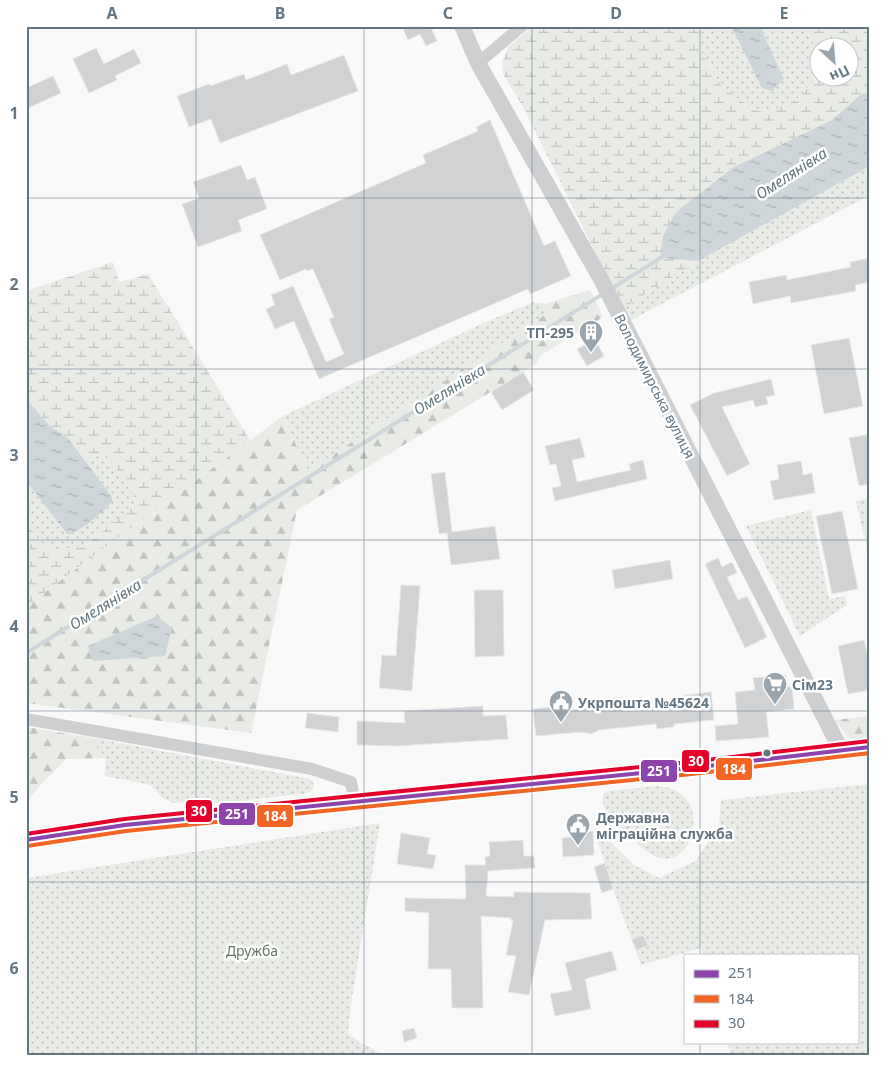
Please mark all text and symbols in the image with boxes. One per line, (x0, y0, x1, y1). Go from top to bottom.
text: A (106, 2, 118, 24)
text: B (275, 2, 285, 24)
text: C (443, 2, 453, 24)
text: D (610, 2, 622, 24)
text: E (780, 2, 789, 24)
north arrow (808, 38, 858, 88)
text: Пн (827, 61, 853, 87)
text: 1 (9, 102, 19, 124)
water label: Омелянівка (752, 142, 831, 203)
text: 2 (9, 273, 19, 295)
street label: Володимирська вулиця (610, 310, 700, 462)
building icon: ТП-295 (578, 319, 604, 353)
place label: ТП-295 (527, 323, 574, 342)
water label: Омелянівка (409, 359, 489, 419)
text: 3 (9, 444, 19, 466)
water label: Омелянівка (65, 574, 145, 634)
text: 4 (9, 615, 19, 637)
supermarket icon: Сім23 (762, 671, 788, 705)
place label: Сім23 (792, 675, 833, 694)
public building icon: Укрпошта №45624 (548, 689, 574, 723)
place label: Укрпошта №45624 (578, 693, 709, 712)
unlabelled marker (762, 748, 772, 758)
line badge: 30 (681, 749, 710, 773)
text: 30 (688, 751, 704, 770)
line badge: 184 (715, 757, 753, 781)
line badge: 251 (640, 759, 678, 783)
text: 184 (722, 759, 746, 778)
text: 251 (647, 761, 671, 780)
text: 5 (9, 786, 19, 808)
line badge: 30 (185, 799, 213, 823)
text: 30 (191, 801, 207, 820)
line badge: 251 (218, 802, 256, 826)
text: 251 (225, 804, 249, 823)
line badge: 184 (256, 804, 294, 828)
text: 184 (263, 806, 287, 825)
place label: Державна міграційна служба (596, 808, 733, 843)
public building icon: Державна міграційна служба (565, 812, 591, 846)
park label: Дружба (226, 941, 278, 960)
legend (684, 954, 858, 1044)
text: 6 (9, 957, 19, 979)
text: 251 (728, 962, 754, 982)
text: 184 (728, 988, 754, 1008)
text: 30 (728, 1012, 745, 1032)

